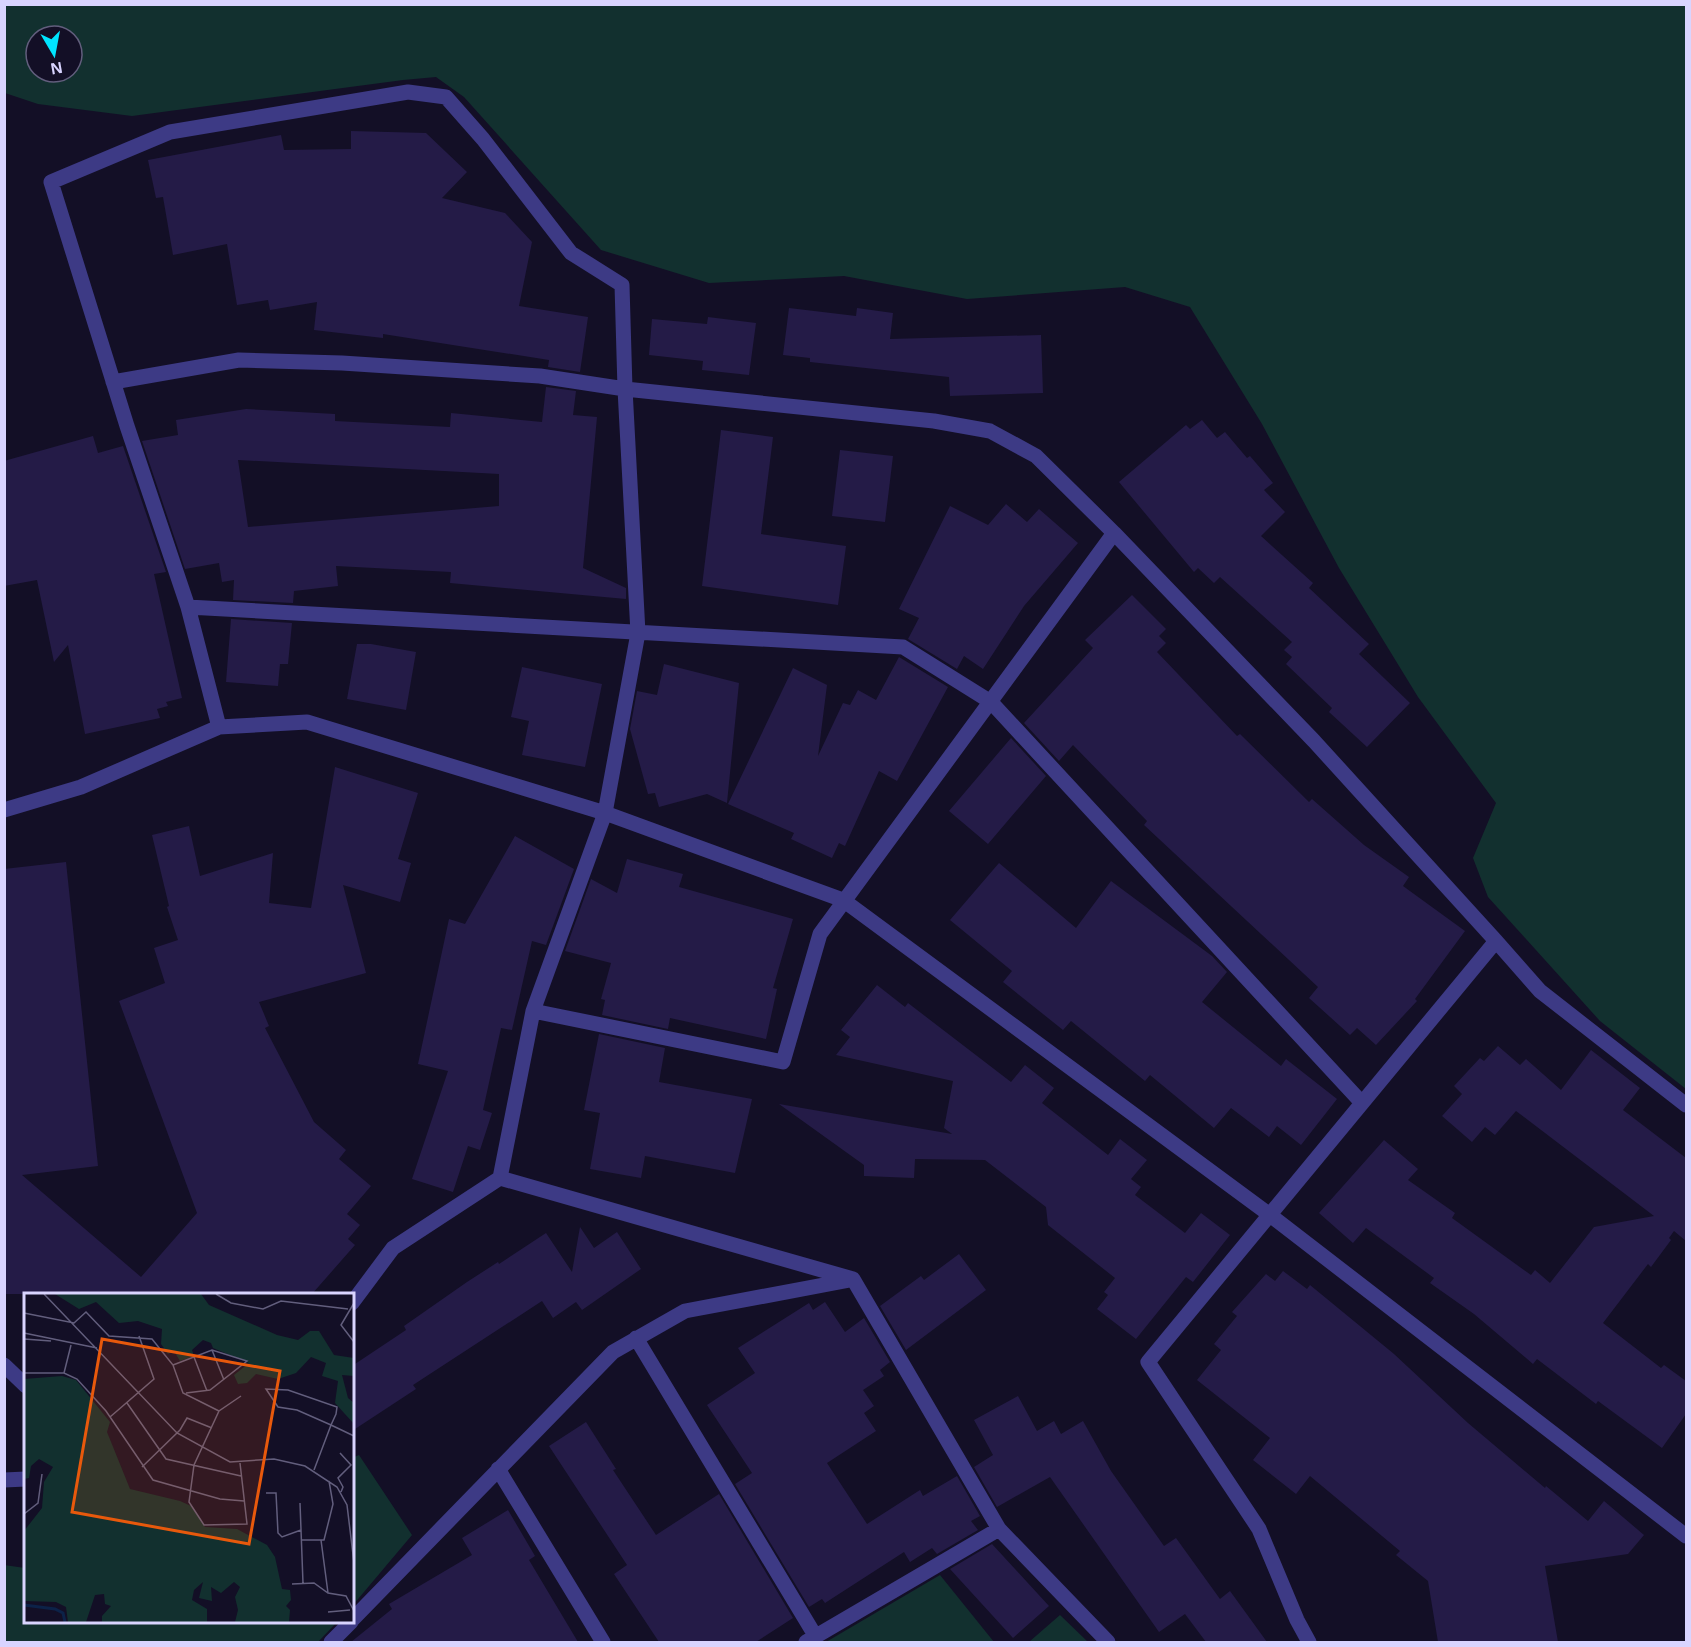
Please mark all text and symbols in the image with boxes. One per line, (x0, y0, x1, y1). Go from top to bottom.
north arrow (24, 24, 84, 84)
text: N (49, 59, 64, 78)
inset map (24, 1293, 354, 1623)

